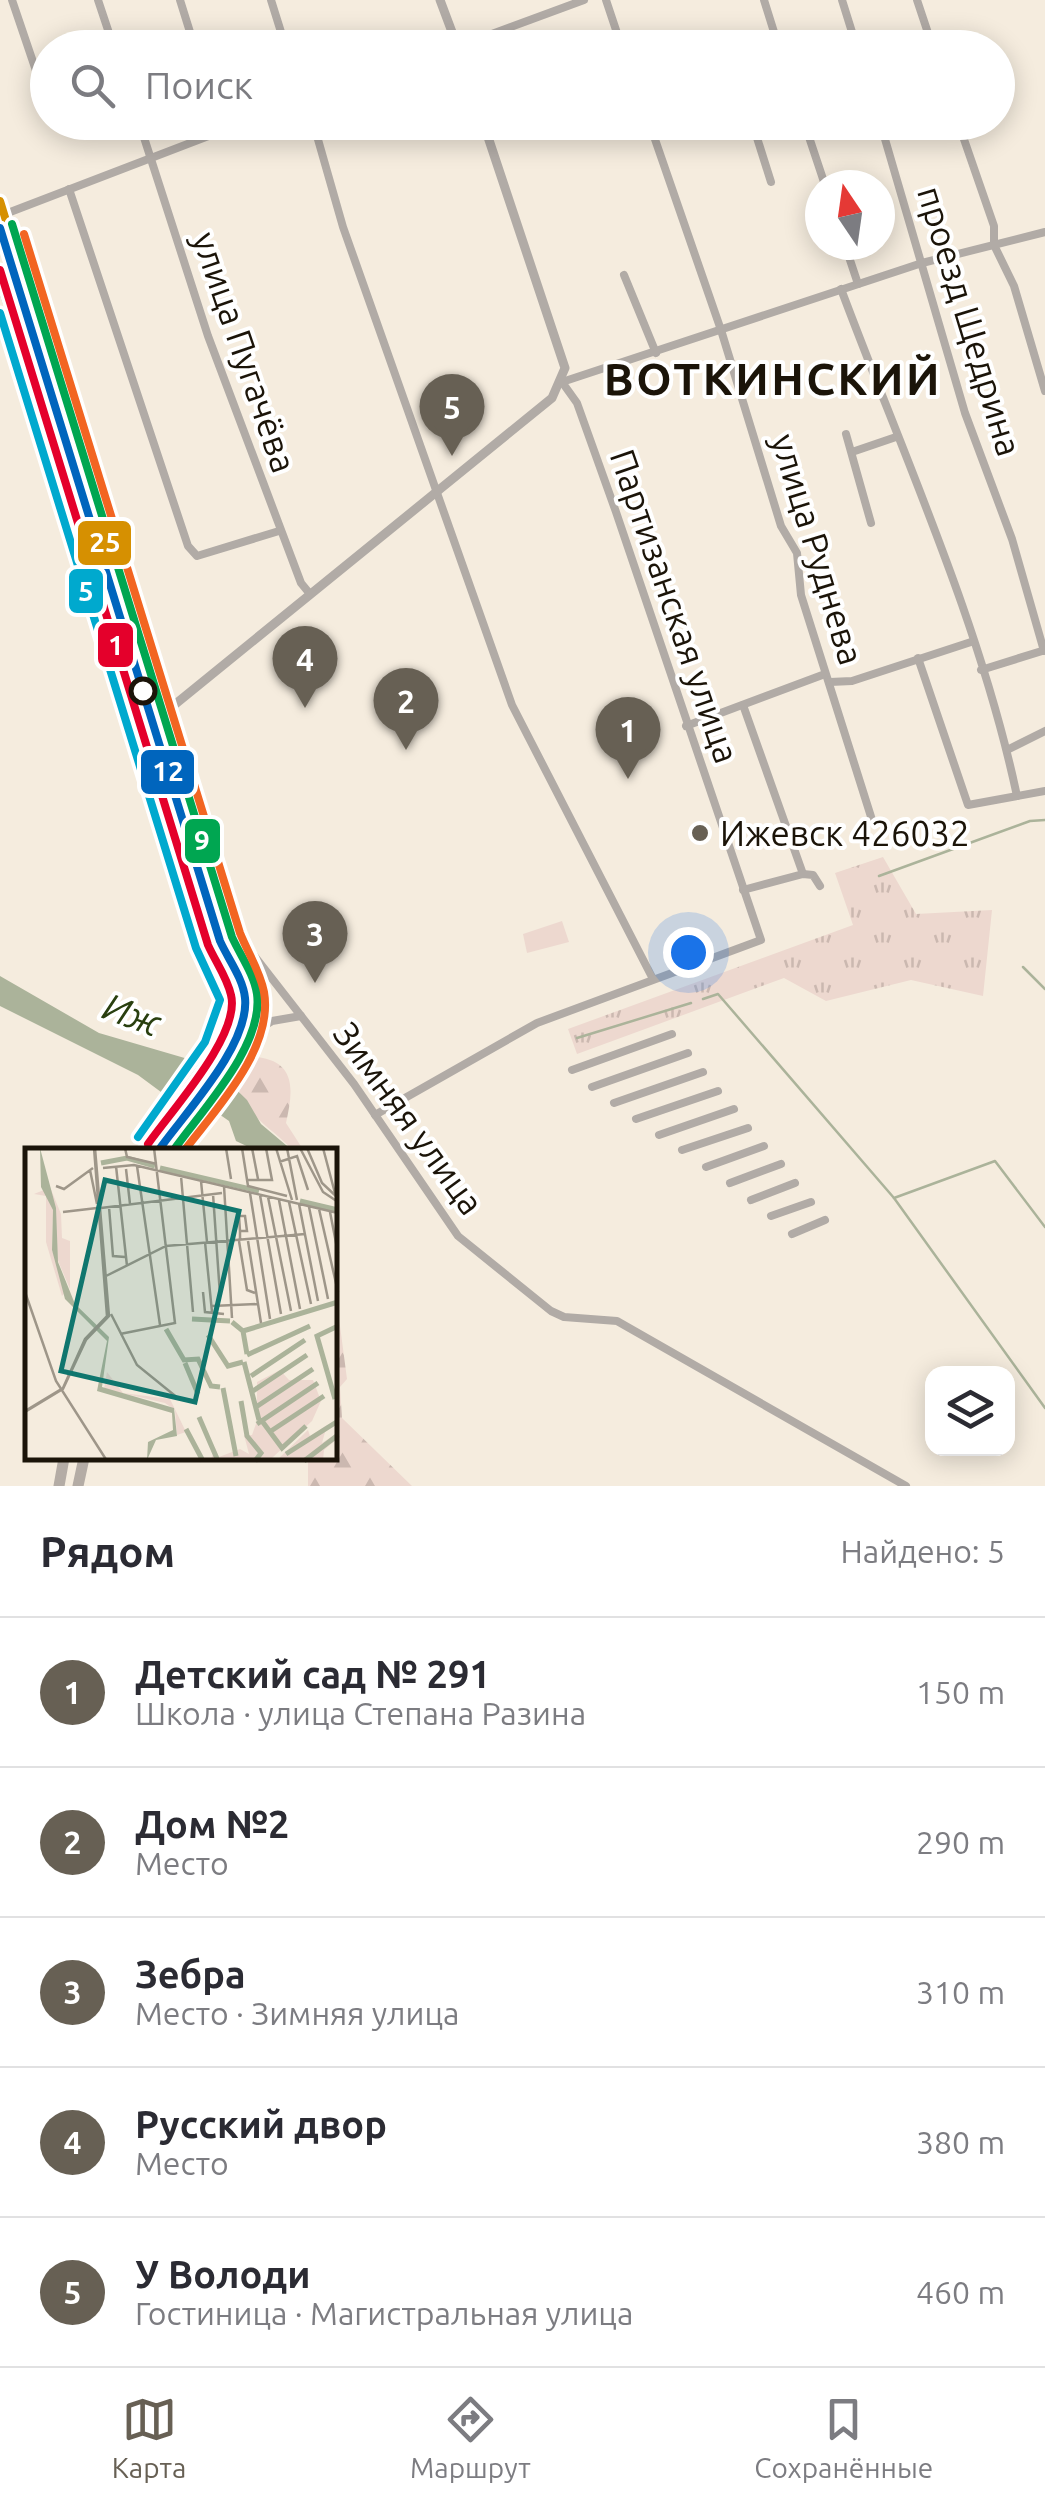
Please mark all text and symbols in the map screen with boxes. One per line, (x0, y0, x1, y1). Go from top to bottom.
search box (30, 30, 1015, 140)
icon: search (65, 58, 120, 113)
text: Поиск (145, 64, 253, 106)
north arrow (805, 170, 895, 260)
street label: проезд Щедрина (910, 181, 1030, 461)
street label: улица Пугачёва (185, 226, 305, 478)
district label: ВОТКИНСКИЙ (604, 353, 942, 404)
pin: 5 (420, 374, 484, 456)
street label: улица Руднева (764, 429, 872, 669)
street label: Партизанская улица (603, 444, 747, 768)
line badge: 25 (76, 519, 133, 567)
text: 25 (89, 526, 121, 557)
line badge: 5 (67, 567, 105, 615)
text: 5 (78, 575, 94, 606)
line badge: 1 (96, 621, 135, 669)
pin: 4 (272, 626, 338, 708)
text: 1 (108, 629, 124, 660)
pin: 2 (374, 668, 438, 750)
unlabelled marker (130, 678, 156, 704)
pin: 1 (596, 696, 660, 779)
line badge: 12 (139, 748, 196, 796)
text: 12 (152, 755, 184, 786)
place label: Ижевск 426032 (720, 813, 970, 853)
line badge: 9 (183, 817, 222, 865)
marker: Ижевск 426032 (689, 822, 711, 844)
text: 9 (194, 824, 210, 855)
pin: 3 (282, 900, 348, 983)
your location (663, 927, 714, 978)
water label: Иж (98, 984, 168, 1044)
street label: Зимняя улица (326, 1014, 492, 1222)
inset map (25, 1148, 338, 1461)
map controls (925, 1366, 1015, 1456)
button: layers (925, 1366, 1015, 1456)
text: Рядом (40, 1528, 175, 1575)
text: Найдено: 5 (840, 1533, 1005, 1569)
text: Детский сад № 291 (135, 1653, 491, 1695)
text: 1 (63, 1674, 82, 1710)
text: 150 m (916, 1674, 1005, 1710)
text: Школа · улица Степана Разина (135, 1695, 586, 1731)
text: Дом №2 (135, 1803, 289, 1845)
text: 2 (63, 1824, 82, 1860)
text: 290 m (916, 1824, 1005, 1860)
text: Место (135, 1845, 229, 1881)
text: Зебра (135, 1953, 246, 1995)
text: 3 (63, 1974, 82, 2010)
text: 310 m (916, 1974, 1005, 2010)
text: Место · Зимняя улица (135, 1995, 459, 2031)
text: Русский двор (135, 2103, 387, 2145)
text: 4 (63, 2124, 82, 2160)
text: 380 m (916, 2124, 1005, 2160)
text: Место (135, 2145, 229, 2181)
text: У Володи (135, 2253, 311, 2295)
text: 5 (63, 2274, 82, 2310)
text: 460 m (916, 2274, 1005, 2310)
text: Гостиница · Магистральная улица (135, 2295, 633, 2331)
tab: Карта (112, 2392, 186, 2483)
tab: Маршрут (410, 2392, 531, 2483)
tab: Сохранённые (754, 2392, 933, 2483)

